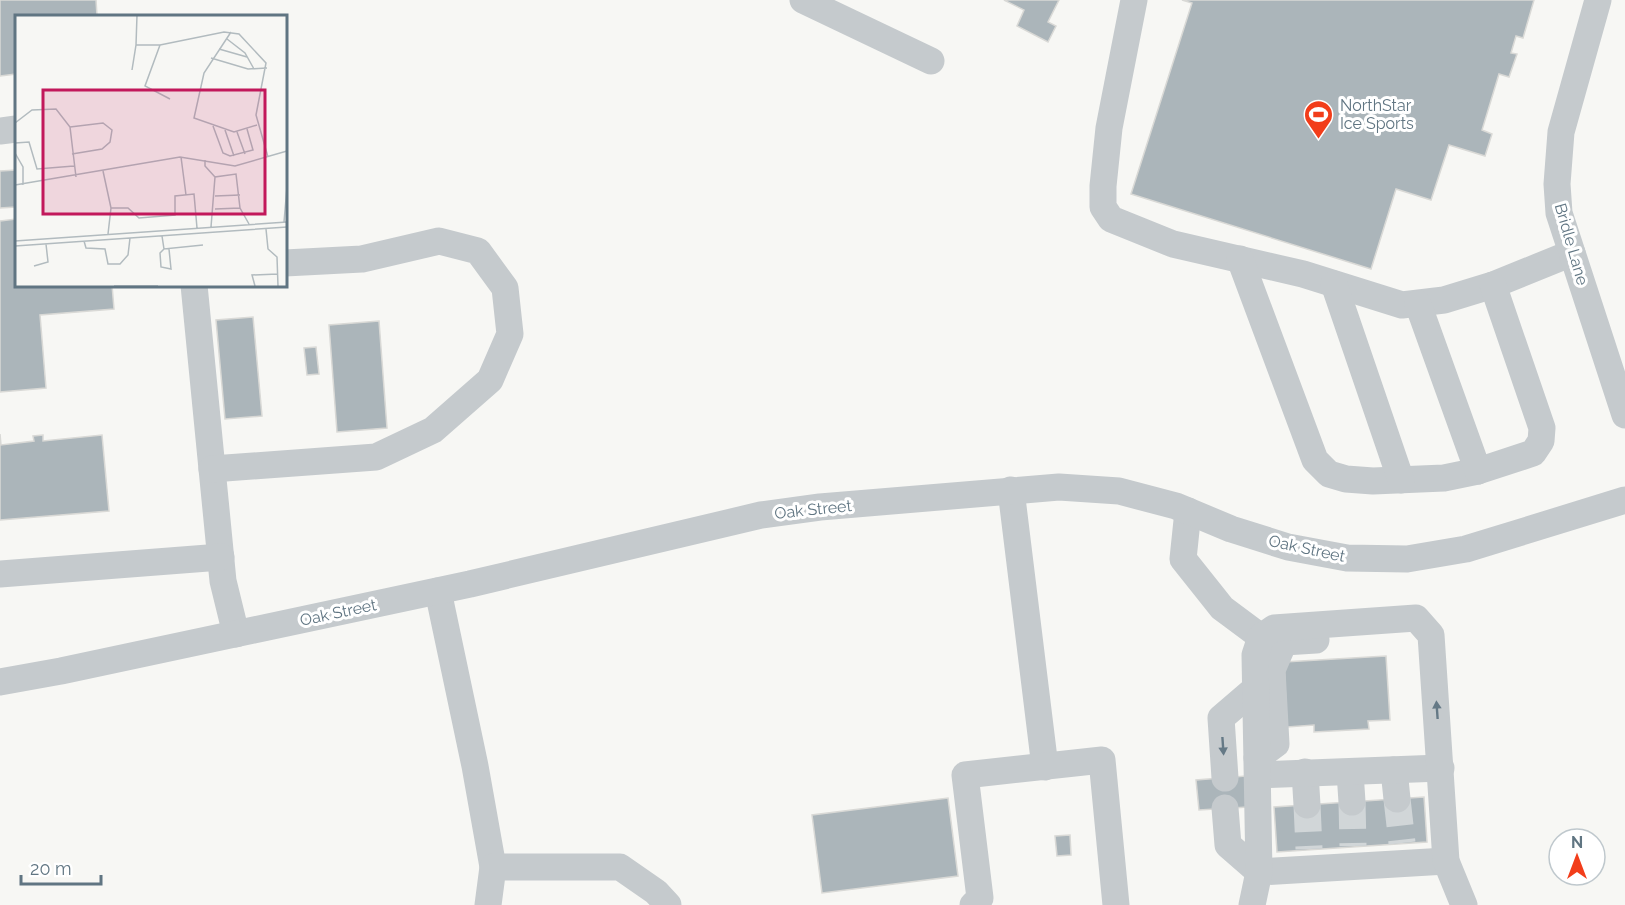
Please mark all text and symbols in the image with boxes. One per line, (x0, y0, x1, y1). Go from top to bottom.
inset map (15, 15, 286, 286)
place label: NorthStar Ice Sports (1340, 96, 1414, 133)
sports icon: NorthStar Ice Sports (1303, 98, 1335, 140)
street label: Bridle Lane (1551, 201, 1592, 287)
street label: Oak Street (773, 496, 853, 523)
street label: Oak Street (1267, 531, 1347, 566)
street label: Oak Street (298, 595, 379, 630)
one-way arrow (1432, 701, 1441, 720)
one-way arrow (1218, 736, 1227, 755)
north arrow (1547, 827, 1607, 887)
text: N (1571, 833, 1583, 852)
scale bar (21, 848, 100, 886)
text: 20 m (30, 858, 72, 879)

